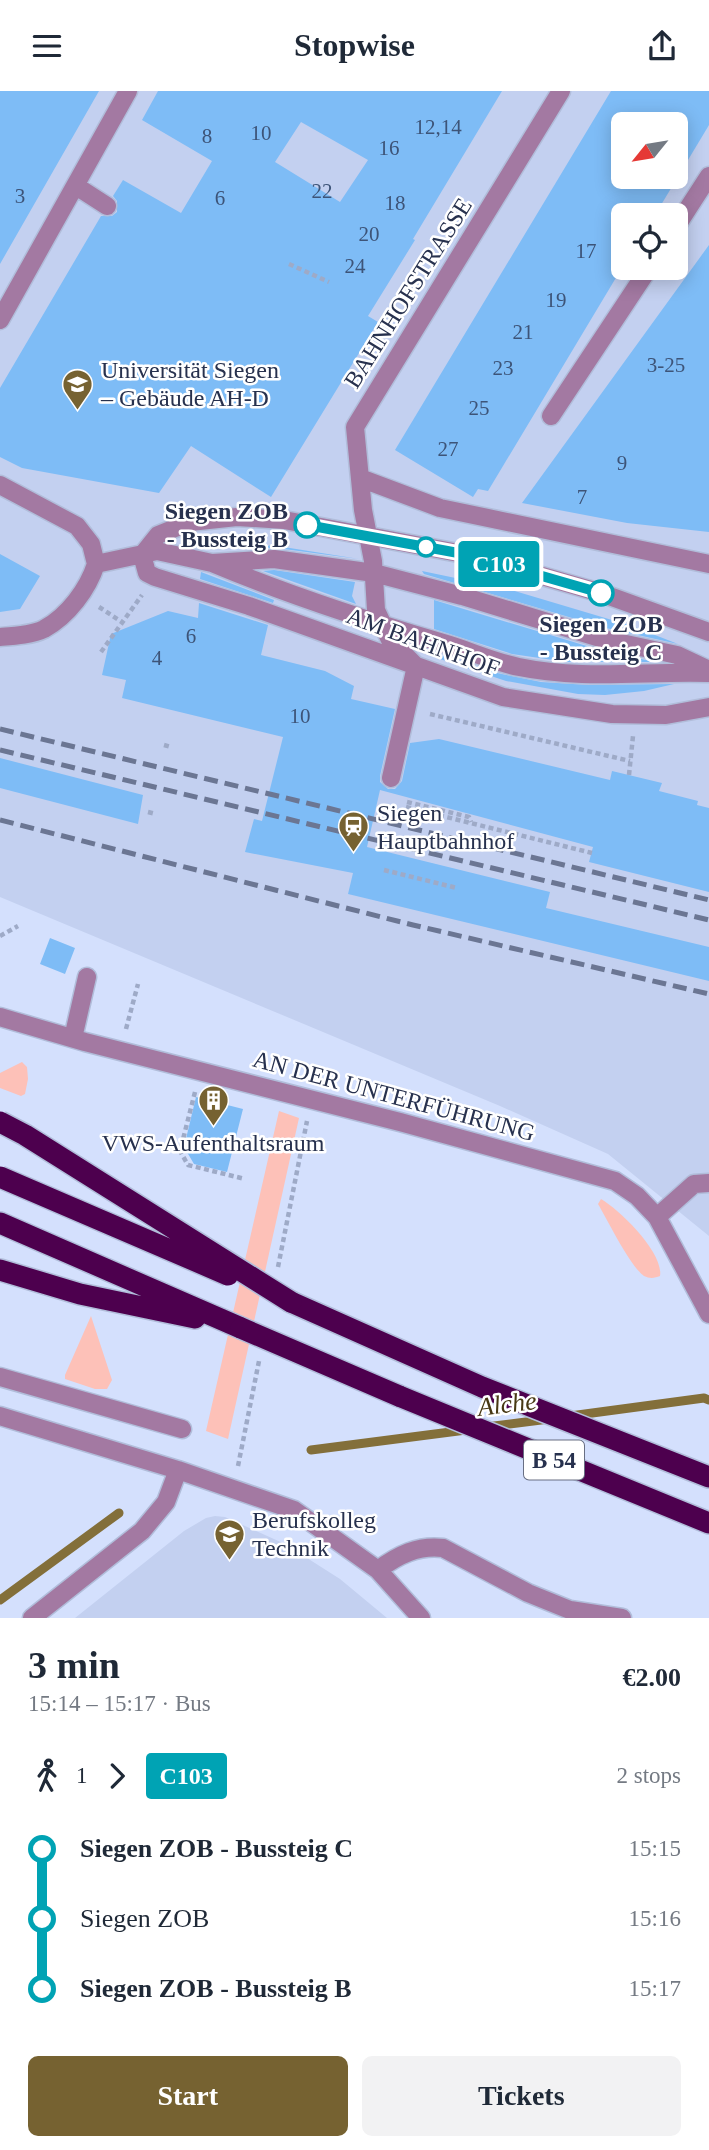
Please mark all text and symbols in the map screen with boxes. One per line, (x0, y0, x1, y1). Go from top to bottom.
icon: menu (28, 27, 66, 65)
text: Stopwise (294, 27, 415, 63)
icon: share (643, 27, 681, 65)
north arrow (611, 112, 688, 189)
map controls (611, 112, 688, 280)
house number: 12,14 (414, 115, 462, 139)
house number: 10 (251, 121, 272, 145)
house number: 8 (202, 124, 212, 148)
house number: 16 (379, 136, 400, 160)
house number: 22 (312, 179, 333, 203)
house number: 3 (15, 184, 25, 208)
house number: 6 (215, 186, 225, 210)
house number: 18 (385, 191, 406, 215)
street label: BAHNHOFSTRASSE (339, 193, 477, 393)
button: locate (611, 203, 688, 280)
house number: 20 (359, 222, 380, 246)
house number: 17 (576, 239, 597, 263)
house number: 24 (345, 254, 366, 278)
house number: 19 (546, 288, 567, 312)
house number: 21 (513, 320, 534, 344)
house number: 3-25 (647, 353, 685, 377)
house number: 23 (493, 356, 514, 380)
place label: Universität Siegen – Gebäude AH-D (100, 357, 279, 411)
school or university icon: Universität Siegen – Gebäude AH-D (61, 367, 95, 411)
house number: 25 (469, 396, 490, 420)
house number: 27 (438, 437, 459, 461)
house number: 9 (617, 451, 627, 475)
house number: 7 (577, 485, 587, 509)
place label: Siegen ZOB - Bussteig B (165, 498, 288, 552)
marker: Siegen ZOB - Bussteig B (294, 512, 320, 538)
unlabelled marker (416, 537, 436, 557)
line badge: C103 (450, 541, 548, 587)
text: C103 (472, 551, 526, 577)
marker: Siegen ZOB - Bussteig C (588, 580, 614, 606)
street label: AM BAHNHOF (343, 602, 503, 682)
place label: Siegen ZOB - Bussteig C (539, 611, 663, 665)
house number: 6 (186, 624, 196, 648)
house number: 4 (152, 646, 163, 670)
house number: 10 (290, 704, 311, 728)
place label: Siegen Hauptbahnhof (377, 800, 514, 854)
station icon: Siegen Hauptbahnhof (337, 810, 371, 854)
street label: AN DER UNTERFÜHRUNG (250, 1046, 538, 1146)
building icon: VWS-Aufenthaltsraum (196, 1084, 230, 1128)
place label: VWS-Aufenthaltsraum (102, 1130, 325, 1156)
water label: Alche (474, 1386, 538, 1422)
road number: B 54 (524, 1441, 584, 1479)
place label: Berufskolleg Technik (252, 1507, 376, 1561)
school or university icon: Berufskolleg Technik (212, 1517, 246, 1561)
text: 3 min (28, 1644, 120, 1686)
text: €2.00 (623, 1663, 681, 1692)
text: 15:14 – 15:17 · Bus (28, 1691, 211, 1716)
icon: walk (28, 1757, 66, 1795)
icon: forward (98, 1757, 136, 1795)
text: 1 (76, 1763, 88, 1788)
text: C103 (160, 1763, 213, 1789)
text: 2 stops (616, 1763, 681, 1788)
text: Siegen ZOB - Bussteig C (80, 1834, 353, 1863)
text: 15:15 (629, 1836, 681, 1861)
text: Siegen ZOB (80, 1904, 209, 1933)
text: 15:16 (629, 1906, 681, 1931)
text: Siegen ZOB - Bussteig B (80, 1974, 352, 2003)
text: 15:17 (629, 1976, 681, 2001)
button: Start (28, 2056, 348, 2136)
button: Tickets (362, 2056, 681, 2136)

